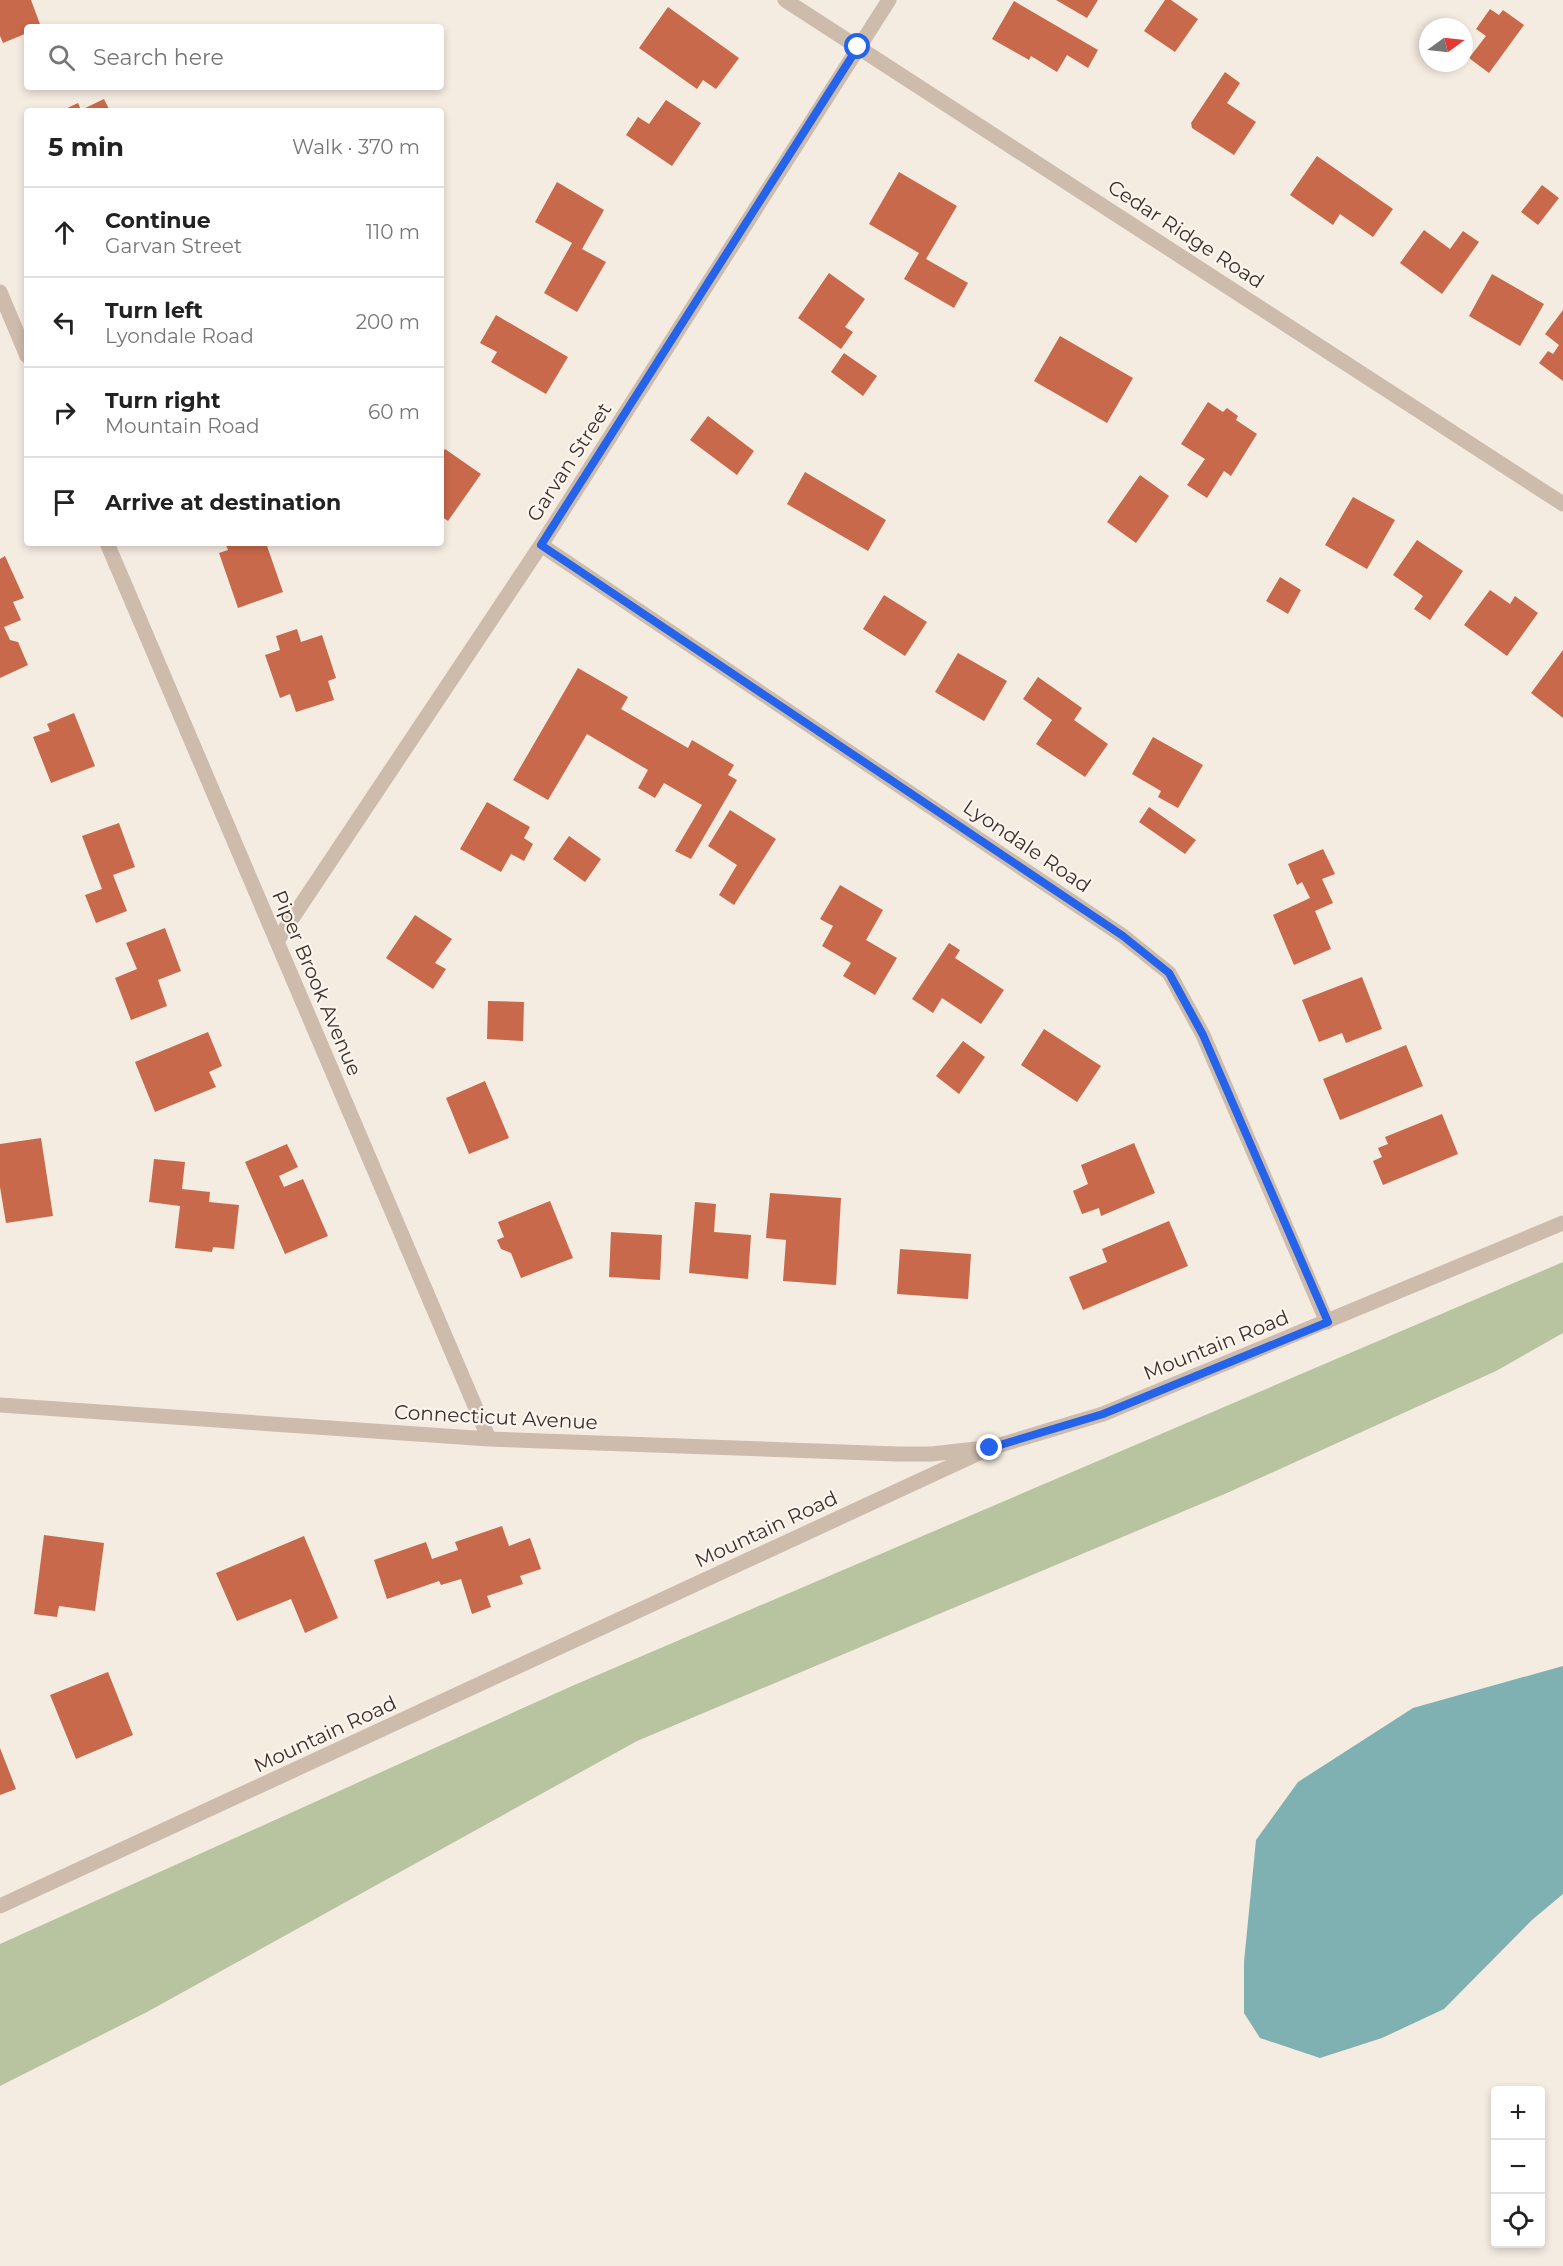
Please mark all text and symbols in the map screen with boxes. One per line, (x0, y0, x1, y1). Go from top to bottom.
north arrow (1419, 18, 1473, 72)
search box (24, 24, 444, 90)
route start (844, 33, 870, 59)
icon: search (45, 41, 78, 74)
text: Search here (93, 44, 224, 71)
text: 5 min (48, 131, 124, 163)
text: Walk · 370 m (292, 135, 420, 159)
street label: Cedar Ridge Road (1104, 175, 1268, 293)
text: Continue (105, 207, 211, 234)
icon: ahead (48, 216, 81, 249)
text: 110 m (366, 220, 420, 244)
text: Garvan Street (105, 234, 242, 258)
text: Turn left (105, 297, 203, 324)
icon: left (48, 306, 81, 339)
text: 200 m (356, 310, 420, 334)
text: Lyondale Road (105, 324, 254, 348)
text: Turn right (105, 387, 220, 414)
icon: right (48, 396, 81, 429)
street label: Garvan Street (522, 398, 616, 526)
text: 60 m (368, 400, 420, 424)
text: Mountain Road (105, 414, 260, 438)
icon: arrive (48, 486, 81, 519)
text: Arrive at destination (105, 489, 341, 516)
street label: Lyondale Road (959, 794, 1095, 898)
street label: Piper Brook Avenue (267, 887, 367, 1079)
street label: Mountain Road (1140, 1305, 1292, 1385)
street label: Connecticut Avenue (394, 1400, 598, 1434)
route end (976, 1434, 1002, 1460)
street label: Mountain Road (691, 1485, 841, 1573)
street label: Mountain Road (250, 1690, 400, 1778)
map controls (1491, 2086, 1545, 2248)
button: + (1491, 2086, 1545, 2140)
button: − (1491, 2140, 1545, 2194)
button: locate (1491, 2194, 1545, 2248)

